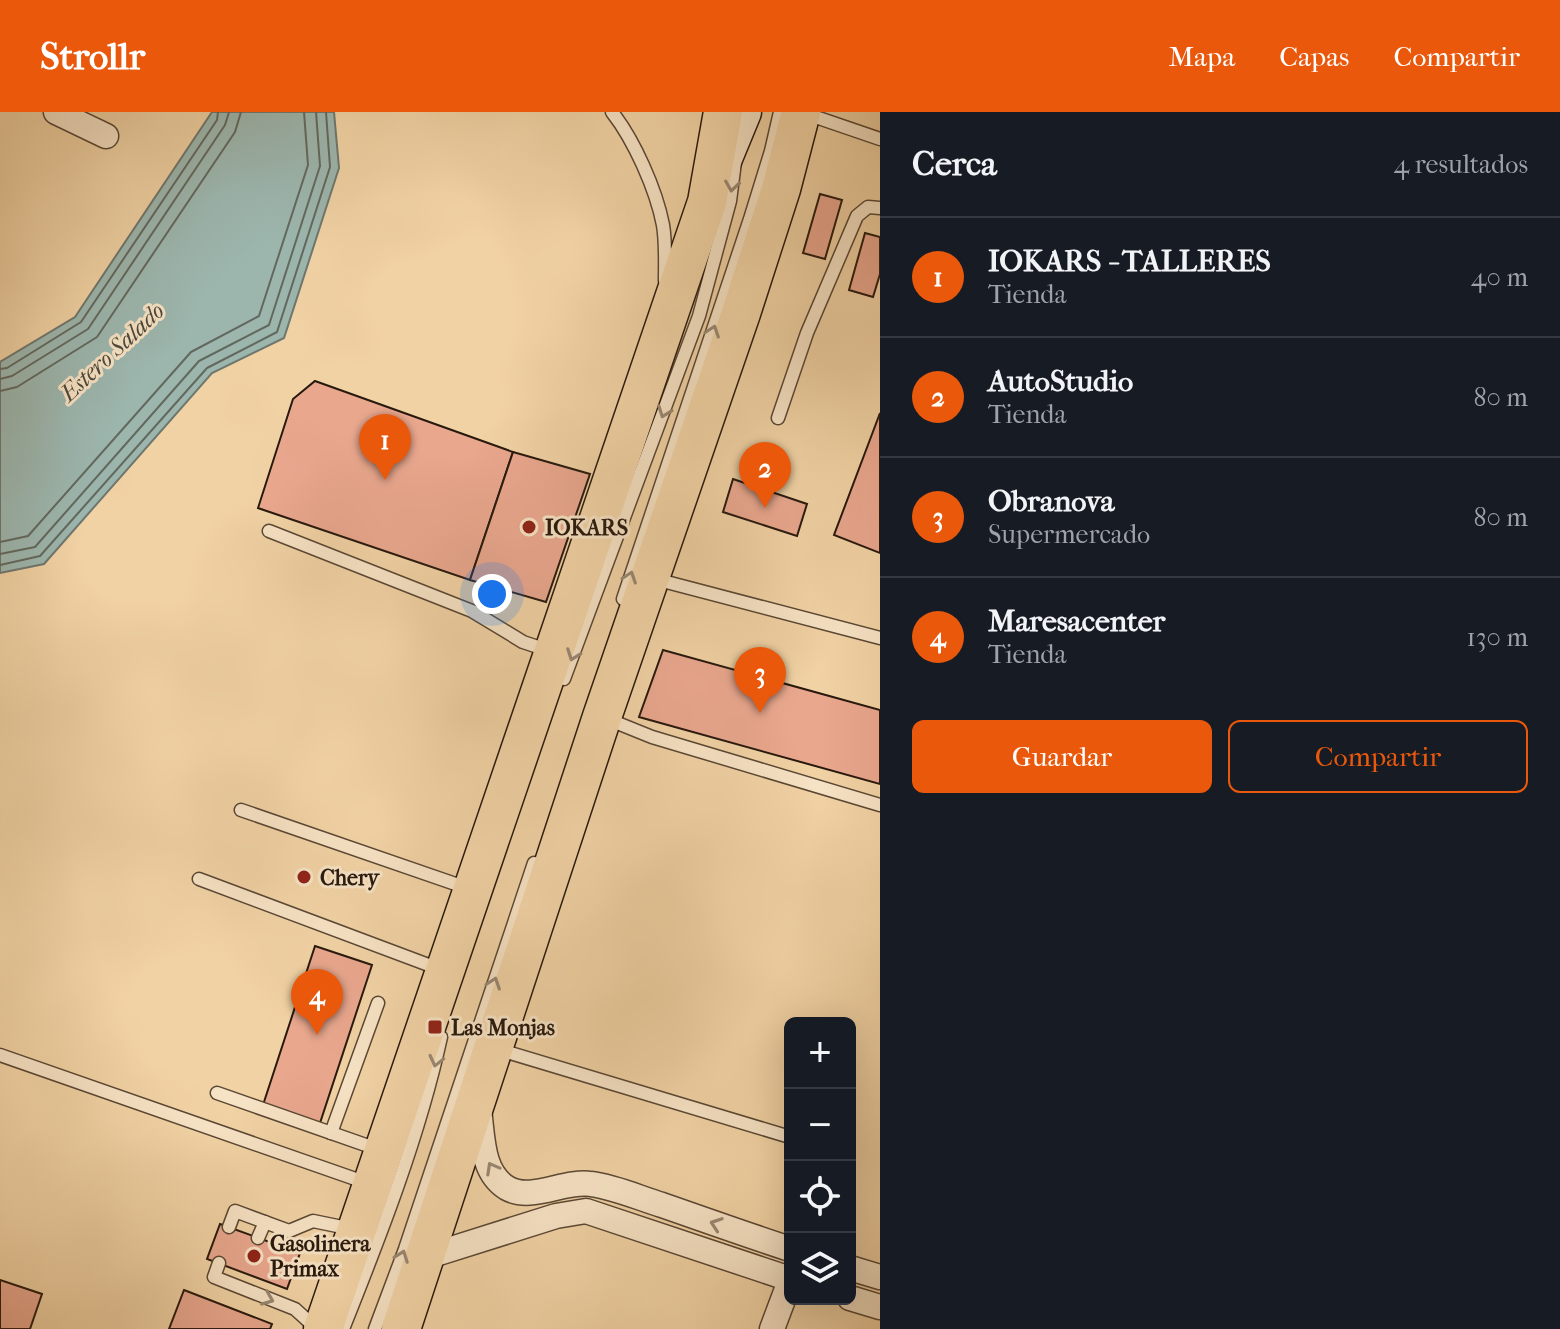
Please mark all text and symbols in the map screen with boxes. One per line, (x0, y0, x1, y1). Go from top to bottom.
text: Strollr (40, 34, 145, 79)
text: Mapa (1168, 40, 1235, 73)
text: Capas (1279, 40, 1349, 73)
text: Compartir (1393, 40, 1520, 73)
text: Cerca (912, 144, 997, 184)
text: 4 resultados (1394, 149, 1528, 180)
one-way arrow (724, 179, 741, 193)
text: IOKARS - TALLERES (988, 244, 1271, 279)
text: 1 (933, 262, 943, 293)
text: 40 m (1471, 262, 1528, 293)
text: Tienda (988, 279, 1067, 310)
water label: Estero Salado (53, 297, 170, 409)
one-way arrow (703, 324, 719, 338)
text: AutoStudio (988, 364, 1133, 399)
text: 2 (931, 382, 945, 413)
text: 80 m (1473, 382, 1528, 413)
text: Tienda (988, 399, 1067, 430)
one-way arrow (657, 404, 674, 418)
pin: 1 (359, 414, 411, 480)
pin: 2 (739, 442, 791, 508)
text: Obranova (988, 484, 1114, 519)
text: 3 (933, 502, 943, 533)
text: 80 m (1473, 502, 1528, 533)
place label: IOKARS (545, 515, 628, 541)
marker: IOKARS (520, 518, 538, 536)
text: Supermercado (988, 519, 1150, 550)
one-way arrow (621, 571, 637, 584)
your location (472, 574, 512, 614)
text: Maresacenter (988, 604, 1165, 639)
text: 4 (930, 622, 946, 653)
text: 130 m (1467, 622, 1528, 653)
text: Tienda (988, 639, 1067, 670)
one-way arrow (566, 647, 583, 661)
pin: 3 (734, 647, 786, 713)
button: Guardar (912, 720, 1212, 793)
button: Compartir (1228, 720, 1528, 793)
place label: Chery (320, 865, 380, 891)
marker: Chery (295, 868, 313, 886)
pin: 4 (291, 969, 343, 1035)
one-way arrow (485, 977, 501, 990)
place label: Las Monjas (451, 1015, 555, 1041)
map controls (784, 1017, 856, 1305)
button: + (784, 1017, 856, 1089)
marker: Las Monjas (426, 1018, 444, 1036)
one-way arrow (428, 1053, 445, 1067)
button: − (784, 1089, 856, 1161)
button: locate (784, 1161, 856, 1233)
one-way arrow (486, 1162, 501, 1176)
one-way arrow (710, 1217, 724, 1233)
place label: Gasolinera Primax (270, 1231, 371, 1282)
button: layers (784, 1233, 856, 1305)
marker: Gasolinera Primax (245, 1247, 263, 1265)
one-way arrow (392, 1250, 409, 1264)
one-way arrow (260, 1289, 274, 1305)

